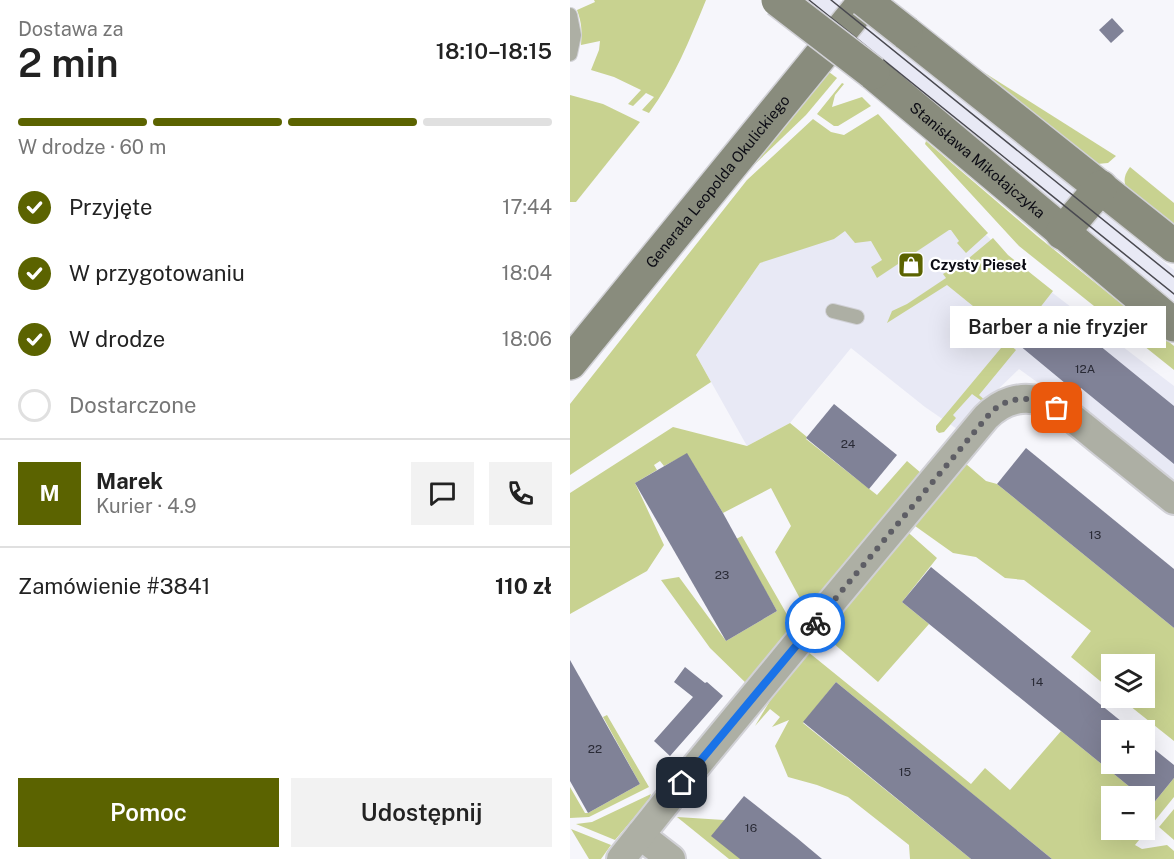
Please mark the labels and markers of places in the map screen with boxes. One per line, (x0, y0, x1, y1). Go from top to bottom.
shop icon: Czysty Pieseł (896, 250, 926, 280)
place label: Czysty Pieseł (930, 256, 1027, 273)
callout: Barber a nie fryzjer (949, 306, 1165, 348)
pin (1031, 382, 1082, 433)
pin (656, 757, 707, 808)

